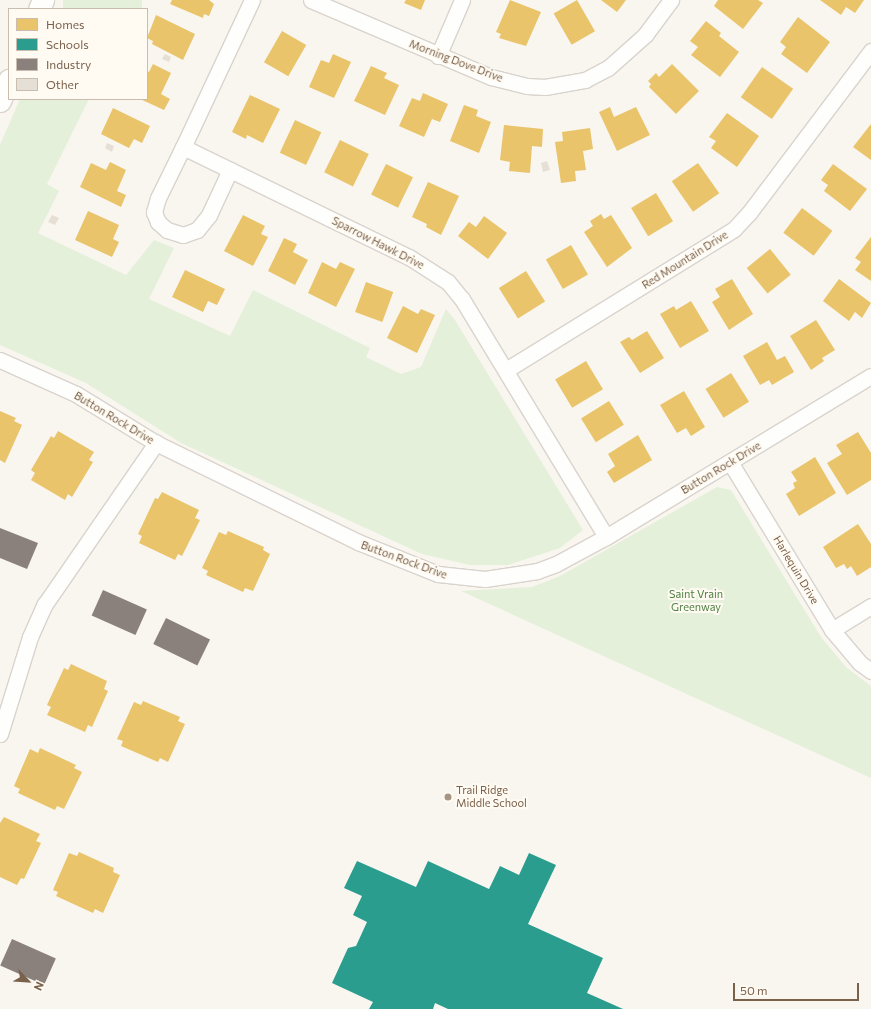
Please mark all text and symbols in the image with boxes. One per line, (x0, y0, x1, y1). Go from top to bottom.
legend (8, 8, 148, 100)
text: Homes (46, 17, 84, 31)
text: Schools (46, 37, 89, 51)
street label: Morning Dove Drive (407, 37, 505, 85)
text: Industry (46, 57, 91, 71)
text: Other (46, 77, 79, 91)
street label: Sparrow Hawk Drive (330, 214, 426, 272)
street label: Red Mountain Drive (640, 228, 730, 292)
street label: Button Rock Drive (72, 389, 156, 447)
street label: Button Rock Drive (679, 439, 763, 497)
street label: Harlequin Drive (770, 533, 822, 607)
street label: Button Rock Drive (359, 538, 449, 582)
park label: Saint Vrain Greenway (669, 588, 723, 614)
place label: Trail Ridge Middle School (456, 784, 527, 810)
marker: Trail Ridge Middle School (443, 792, 453, 802)
north arrow (8, 961, 48, 1001)
scale bar (735, 975, 861, 1001)
text: N (32, 980, 47, 993)
text: 50 m (740, 983, 768, 997)

